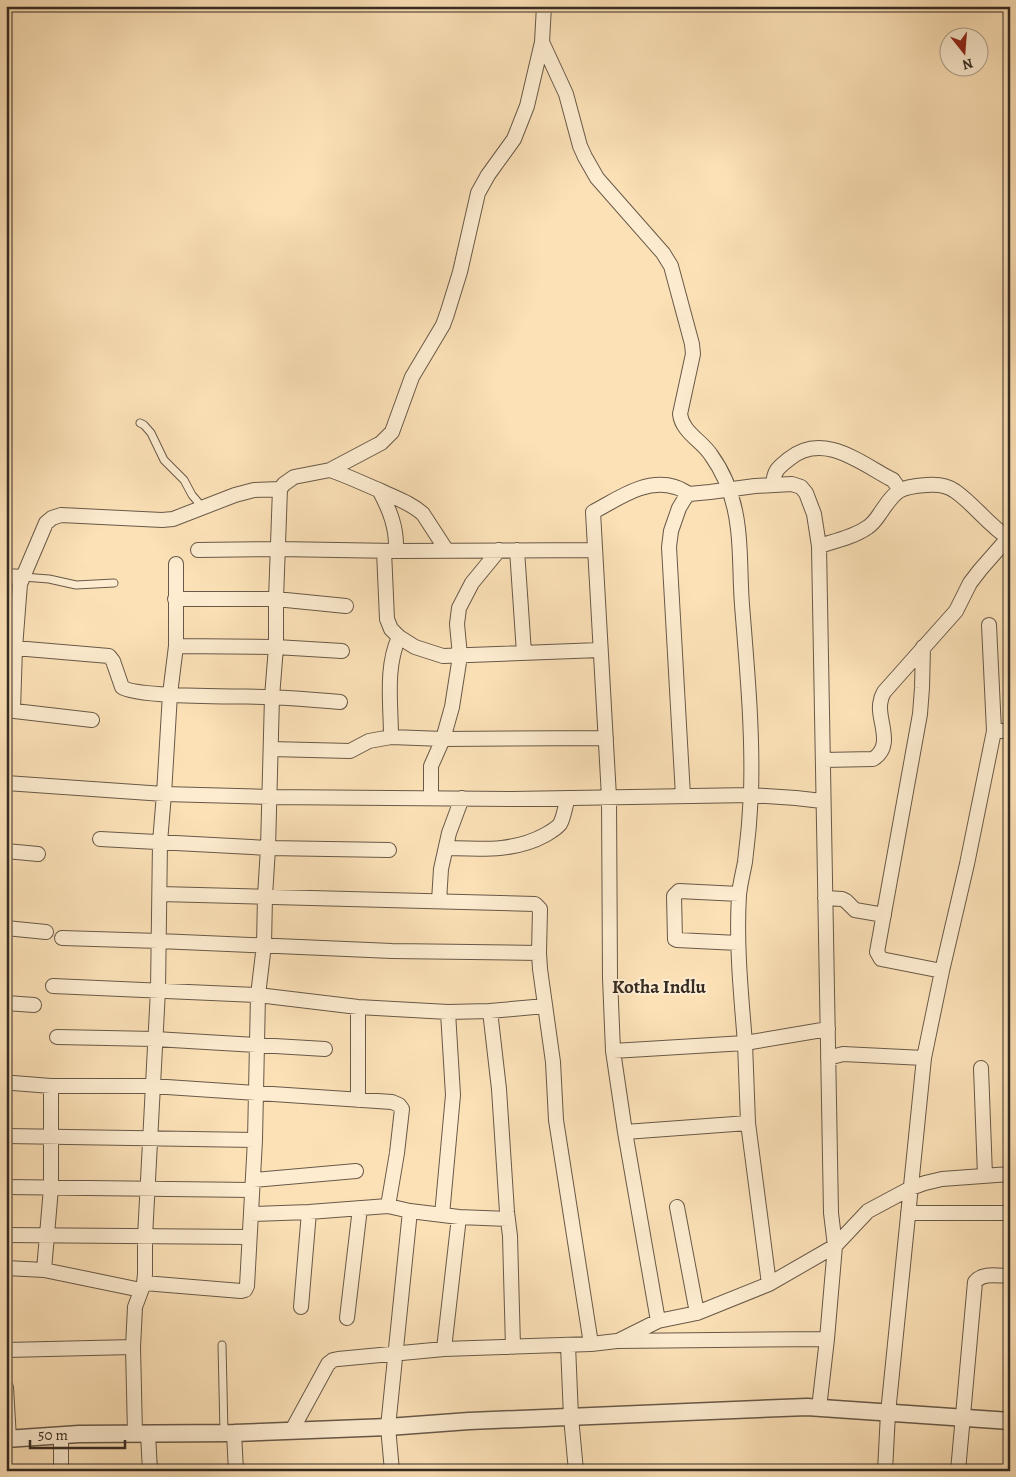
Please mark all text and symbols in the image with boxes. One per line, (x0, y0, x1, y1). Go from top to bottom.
north arrow (938, 28, 988, 78)
text: N (960, 53, 975, 75)
district label: Kotha Indlu (612, 974, 707, 1000)
scale bar (30, 1417, 125, 1449)
text: 50 m (38, 1425, 68, 1445)

